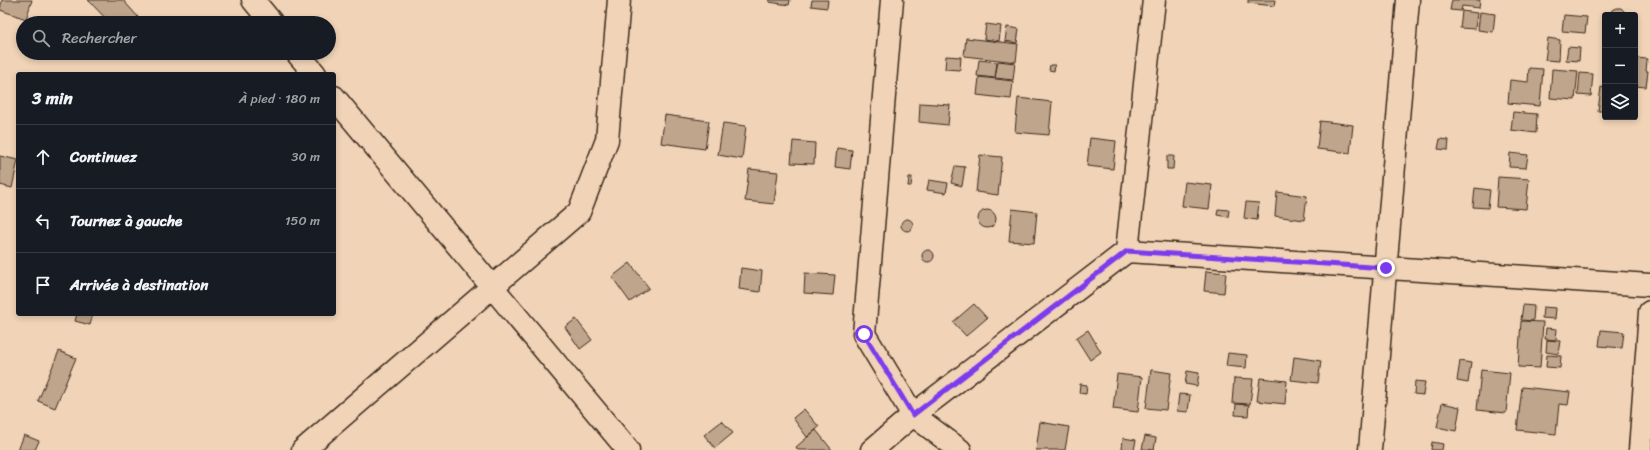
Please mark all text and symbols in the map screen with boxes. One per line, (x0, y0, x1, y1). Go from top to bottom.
map controls (1602, 12, 1638, 120)
button: + (1602, 12, 1638, 48)
search box (16, 16, 336, 60)
text: Rechercher (62, 25, 137, 51)
icon: search (30, 27, 52, 49)
button: − (1602, 48, 1638, 84)
text: 3 min (32, 83, 73, 113)
button: layers (1602, 84, 1638, 120)
text: À pied · 180 m (239, 87, 320, 110)
text: Continuez (70, 144, 137, 170)
text: 30 m (291, 145, 320, 168)
icon: ahead (32, 146, 54, 168)
text: Tournez à gauche (70, 208, 182, 234)
text: 150 m (285, 209, 320, 232)
icon: left (32, 210, 54, 232)
route end (1377, 259, 1395, 277)
text: Arrivée à destination (70, 272, 208, 298)
icon: arrive (32, 274, 54, 296)
route start (855, 325, 873, 343)

